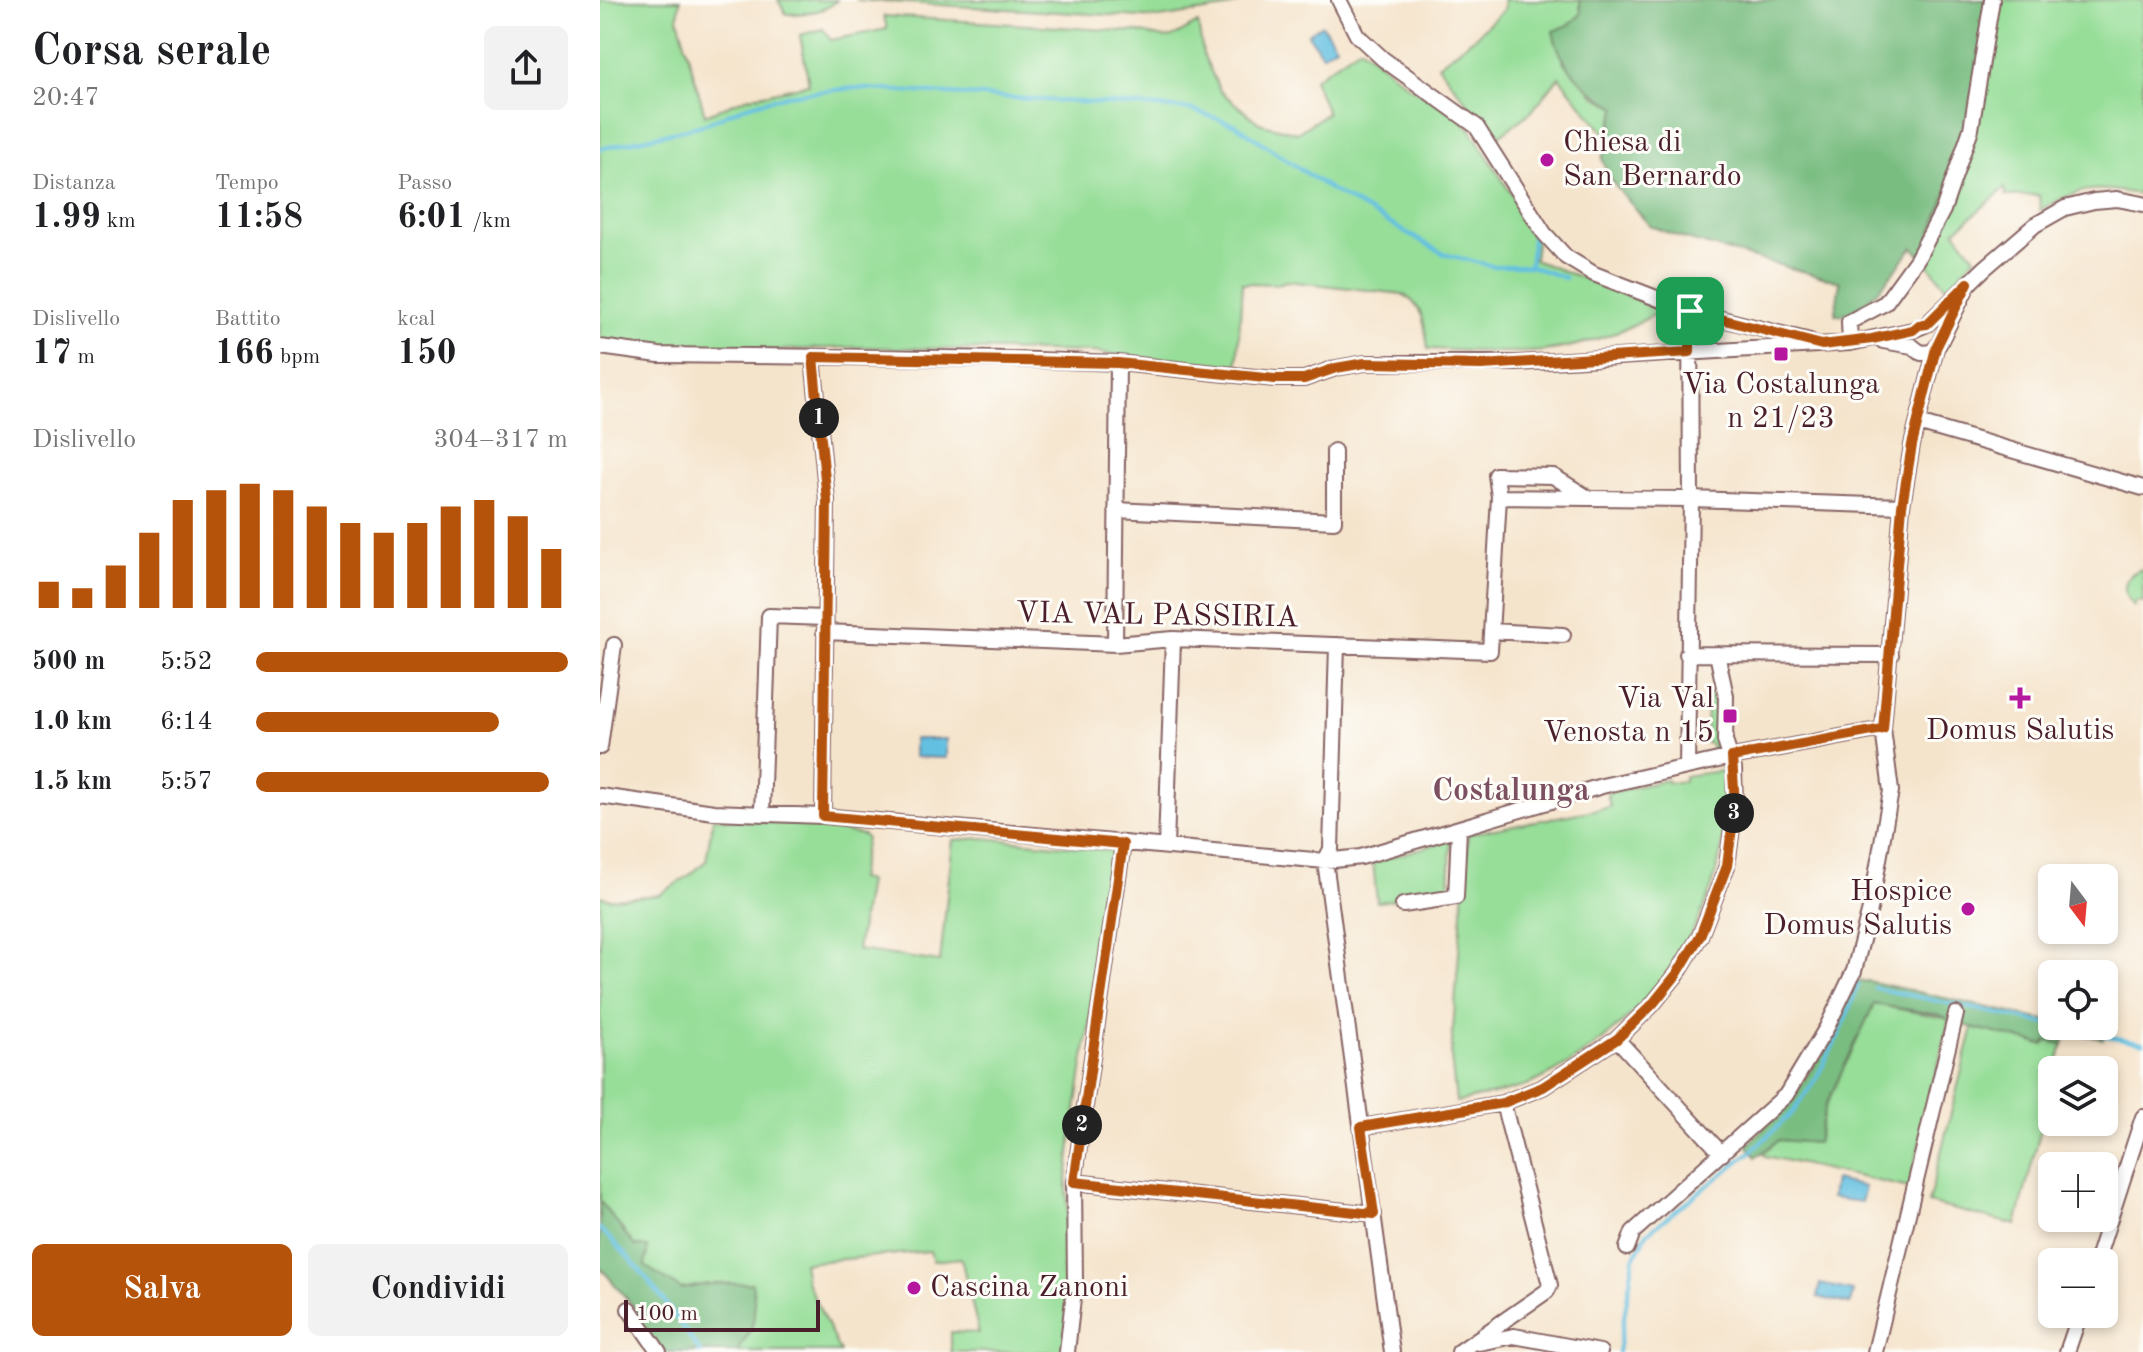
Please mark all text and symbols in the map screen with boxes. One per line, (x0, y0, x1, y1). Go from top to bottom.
button: share (484, 26, 568, 110)
text: Corsa serale (32, 30, 271, 74)
text: 20:47 (32, 85, 100, 111)
place label: Chiesa di San Bernardo (1563, 128, 1742, 192)
marker: Chiesa di San Bernardo (1538, 151, 1556, 169)
text: Distanza (32, 172, 116, 194)
text: Tempo (215, 172, 279, 194)
text: Passo (397, 172, 452, 194)
text: 1.99 (32, 201, 101, 235)
text: 11:58 (215, 201, 303, 235)
text: 6:01 (397, 201, 466, 235)
text: km (101, 210, 136, 232)
text: /km (466, 210, 511, 232)
pin (1656, 277, 1724, 345)
icon: arrive (1668, 289, 1712, 333)
text: Dislivello (32, 308, 120, 330)
text: Battito (215, 308, 281, 330)
text: kcal (397, 308, 435, 330)
text: 17 (32, 337, 71, 371)
text: 166 (215, 337, 274, 371)
text: 150 (397, 337, 457, 371)
marker: Via Costalunga n 21/23 (1772, 345, 1790, 363)
text: m (71, 346, 95, 368)
text: bpm (274, 346, 320, 368)
place label: Via Costalunga n 21/23 (1682, 370, 1880, 434)
pin: 1 (799, 398, 839, 438)
text: 1 (813, 407, 825, 429)
text: Dislivello (32, 427, 136, 453)
text: 304–317 m (433, 427, 568, 453)
street label: VIA VAL PASSIRIA (1015, 599, 1299, 633)
text: 500 m (32, 649, 105, 675)
text: 5:52 (160, 649, 213, 675)
place label: Via Val Venosta n 15 (1543, 684, 1714, 748)
marker: Domus Salutis (2009, 687, 2031, 709)
marker: Via Val Venosta n 15 (1721, 707, 1739, 725)
text: 1.0 km (32, 709, 112, 735)
text: 6:14 (160, 709, 213, 735)
place label: Domus Salutis (1926, 716, 2114, 746)
text: 1.5 km (32, 769, 112, 795)
text: 5:57 (160, 769, 213, 795)
district label: Costalunga (1432, 776, 1590, 808)
pin: 3 (1714, 793, 1754, 833)
text: 3 (1728, 802, 1740, 824)
north arrow (2038, 864, 2118, 944)
map controls (2038, 864, 2118, 1328)
place label: Hospice Domus Salutis (1763, 877, 1952, 941)
marker: Hospice Domus Salutis (1959, 900, 1977, 918)
button: locate (2038, 960, 2118, 1040)
button: layers (2038, 1056, 2118, 1136)
pin: 2 (1062, 1105, 1102, 1145)
text: 2 (1076, 1114, 1088, 1136)
button: + (2038, 1152, 2118, 1232)
button: Salva (32, 1244, 292, 1336)
button: Condividi (308, 1244, 568, 1336)
button: − (2038, 1248, 2118, 1328)
place label: Cascina Zanoni (930, 1273, 1128, 1303)
marker: Cascina Zanoni (905, 1279, 923, 1297)
scale bar (624, 1296, 820, 1332)
text: 100 m (636, 1303, 698, 1325)

